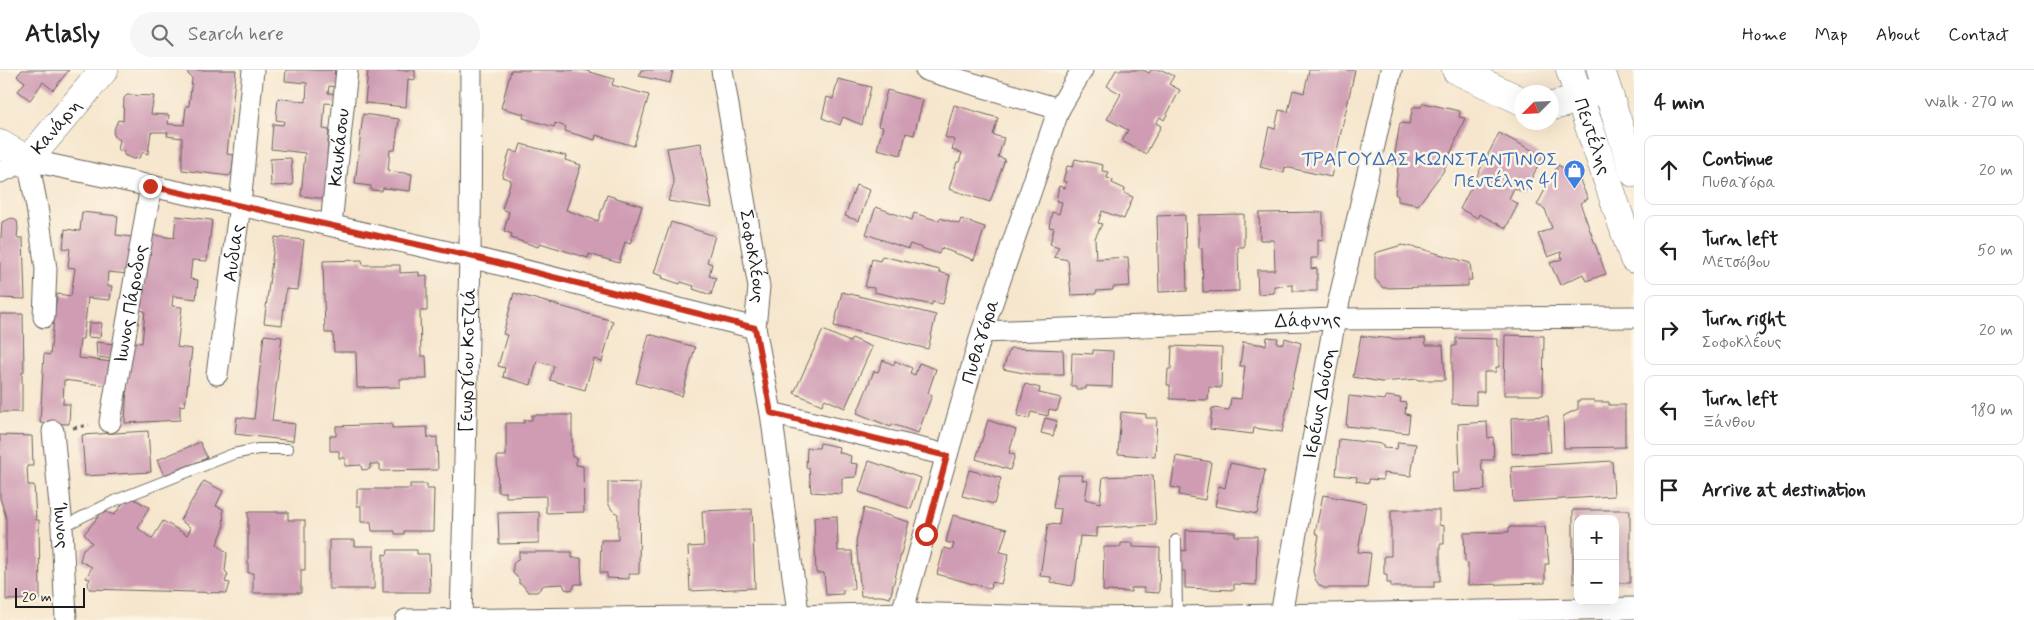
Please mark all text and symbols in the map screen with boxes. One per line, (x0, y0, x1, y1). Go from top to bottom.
search box (130, 12, 480, 57)
text: Atlasly (25, 19, 100, 50)
icon: search (148, 21, 176, 49)
text: Search here (188, 22, 284, 47)
text: Home (1742, 23, 1787, 47)
text: Map (1815, 23, 1848, 47)
text: About (1876, 23, 1920, 47)
text: Contact (1948, 23, 2009, 47)
north arrow (1514, 85, 1559, 130)
text: 4 min (1654, 89, 1705, 117)
text: Walk · 270 m (1925, 92, 2014, 113)
street label: Κανάρη (25, 93, 87, 160)
street label: Πεντέλης (1568, 95, 1617, 178)
street label: Καυκάσου (323, 107, 355, 188)
place label: ΤΡΑΓΟΥΔΑΣ ΚΩΝΣΤΑΝΤΙΝΟΣ Πεντέλης 41 (1301, 147, 1558, 194)
text: Continue (1702, 147, 1773, 172)
icon: ahead (1655, 156, 1683, 184)
shop icon: ΤΡΑΓΟΥΔΑΣ ΚΩΝΣΤΑΝΤΙΝΟΣ Πεντέλης 41 (1562, 158, 1586, 189)
text: 20 m (1979, 160, 2013, 181)
text: Πυθαγόρα (1702, 172, 1776, 193)
route end (139, 175, 162, 198)
street label: Σοφοκλέους (734, 208, 772, 304)
street label: Αυδιας (217, 223, 250, 284)
text: Turn left (1702, 227, 1778, 252)
icon: left (1655, 236, 1683, 264)
text: 50 m (1977, 240, 2013, 261)
street label: Ιωνος Πάροδος (108, 243, 153, 365)
text: Μετσόβου (1702, 252, 1770, 273)
street label: Γεωργίου Κοτζιά (453, 287, 482, 433)
street label: Πυθαγόρα (955, 295, 1005, 387)
street label: Δάφνης (1274, 306, 1341, 334)
text: Turn right (1702, 307, 1786, 332)
icon: right (1655, 316, 1683, 344)
text: 20 m (1979, 320, 2013, 341)
text: Σοφοκλέους (1702, 332, 1781, 353)
street label: Ιερέως Δούση (1297, 346, 1342, 461)
text: Turn left (1702, 387, 1778, 412)
icon: left (1655, 396, 1683, 424)
text: 180 m (1970, 400, 2013, 421)
text: Ξάνθου (1702, 412, 1755, 433)
icon: arrive (1655, 476, 1683, 504)
text: Arrive at destination (1702, 478, 1866, 503)
street label: Ίωνος (47, 502, 75, 549)
map controls (1574, 515, 1619, 605)
button: + (1574, 515, 1619, 560)
route start (915, 523, 938, 546)
button: − (1574, 560, 1619, 605)
scale bar (15, 585, 85, 608)
text: 20 m (22, 588, 52, 606)

